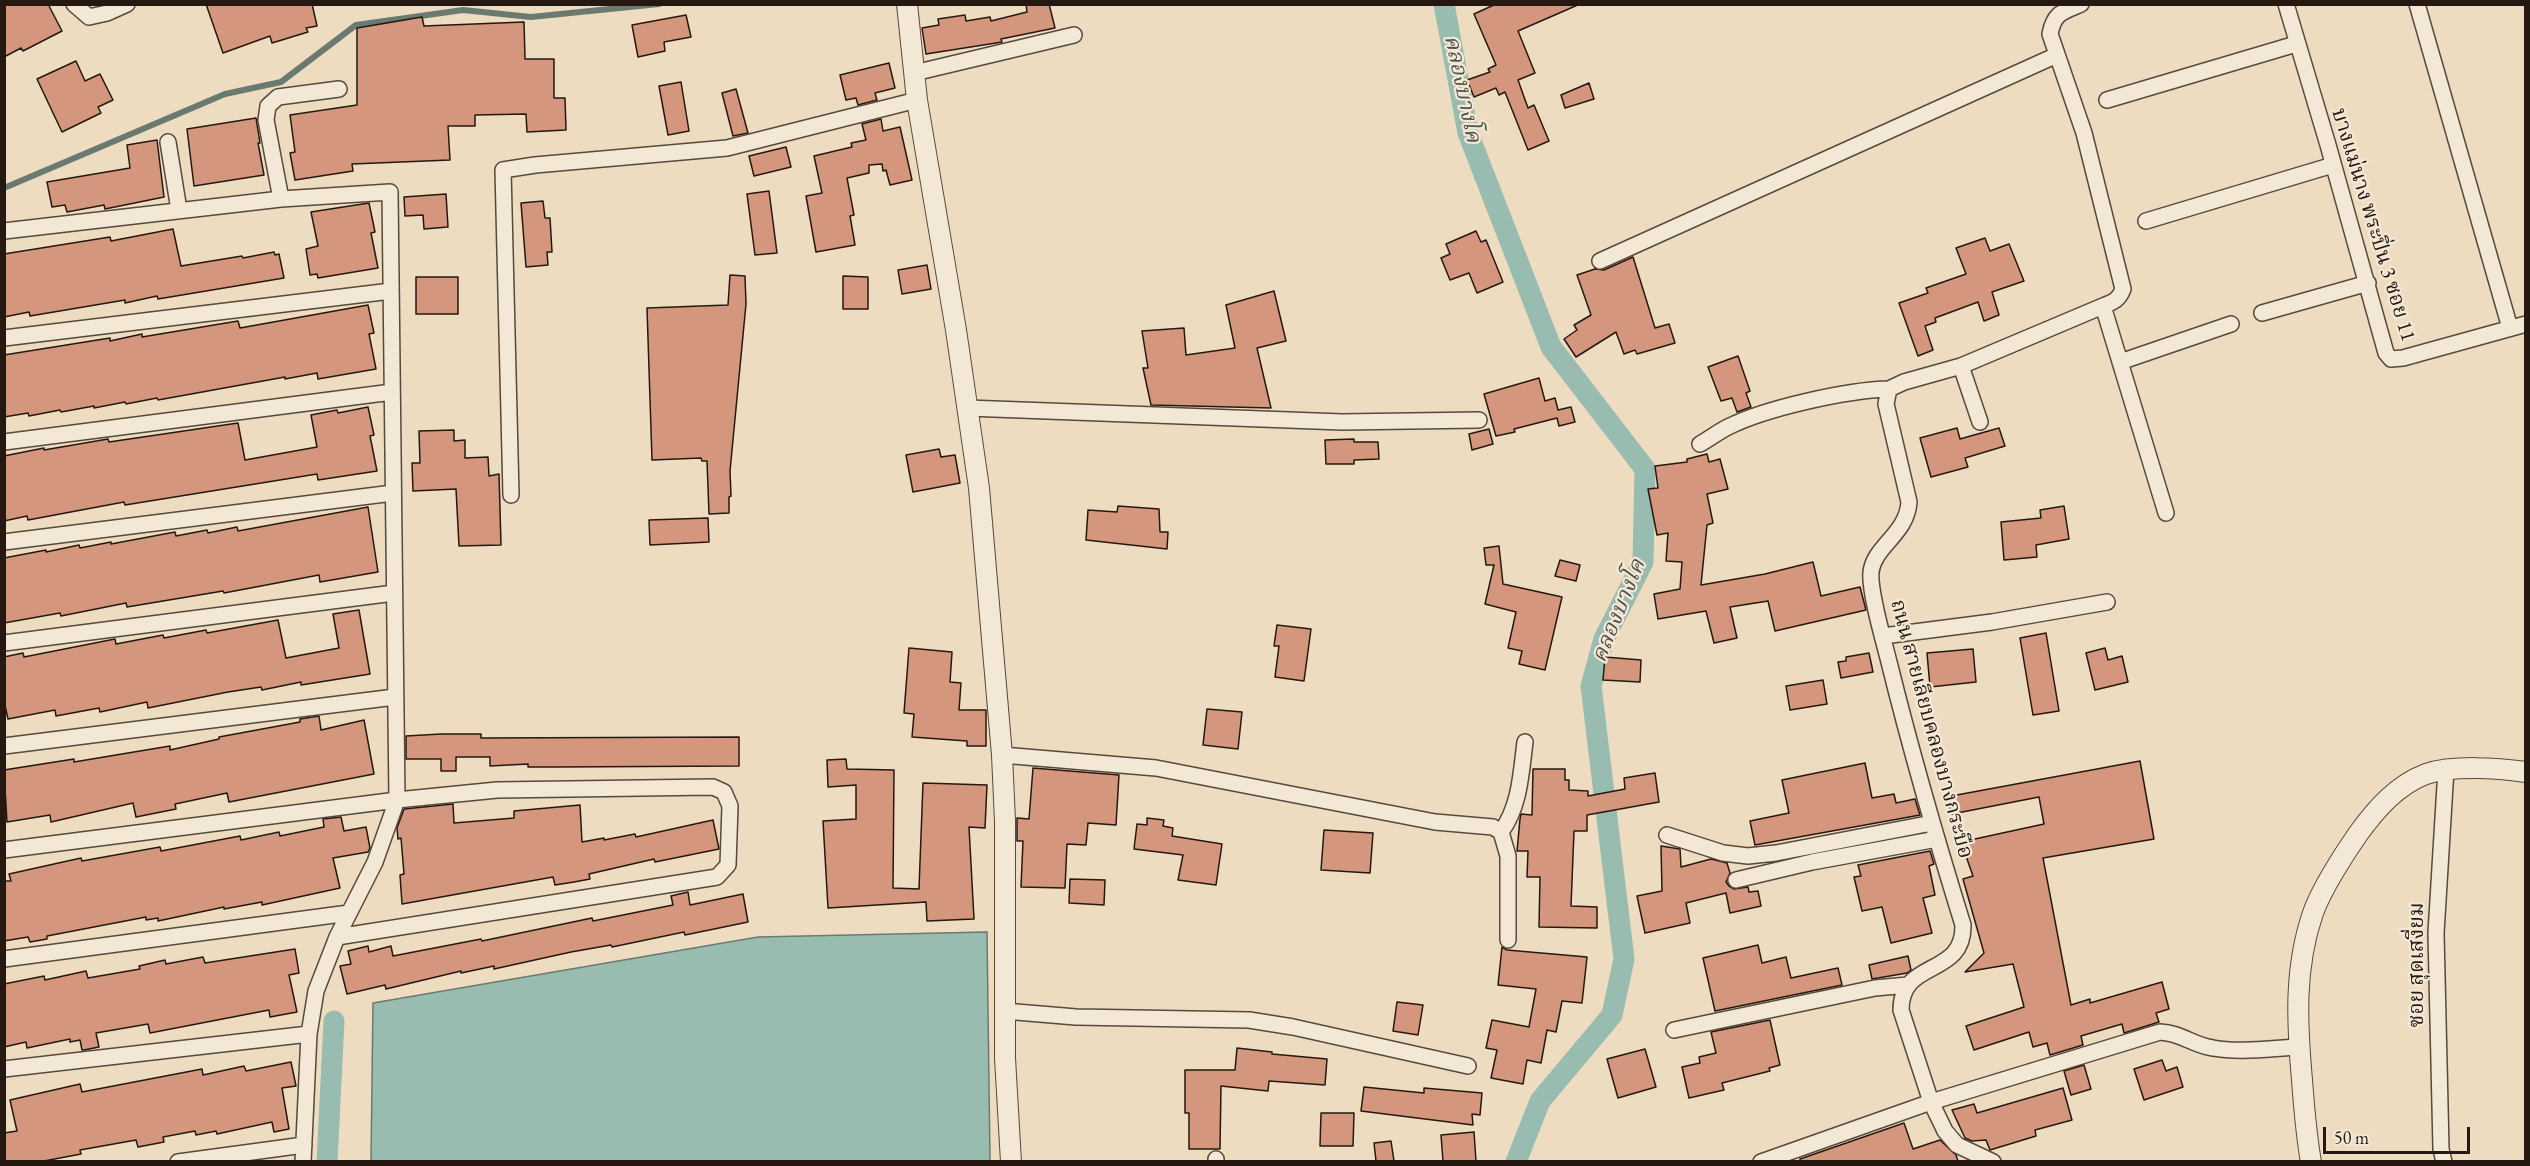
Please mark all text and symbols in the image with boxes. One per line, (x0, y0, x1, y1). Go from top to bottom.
water label: คลองบางโค (1438, 33, 1486, 145)
street label: บางแม่นาง พระปิ่น 3 ซอย 11 (2325, 105, 2421, 345)
water label: คลองบางโค (1586, 556, 1652, 666)
street label: ถนน สายเลียบคลองบางกระบือ (1884, 597, 1978, 861)
street label: ซอย สุดเสงี่ยม (2404, 903, 2430, 1027)
scale bar (2326, 1115, 2473, 1153)
text: 50 m (2334, 1126, 2369, 1149)

